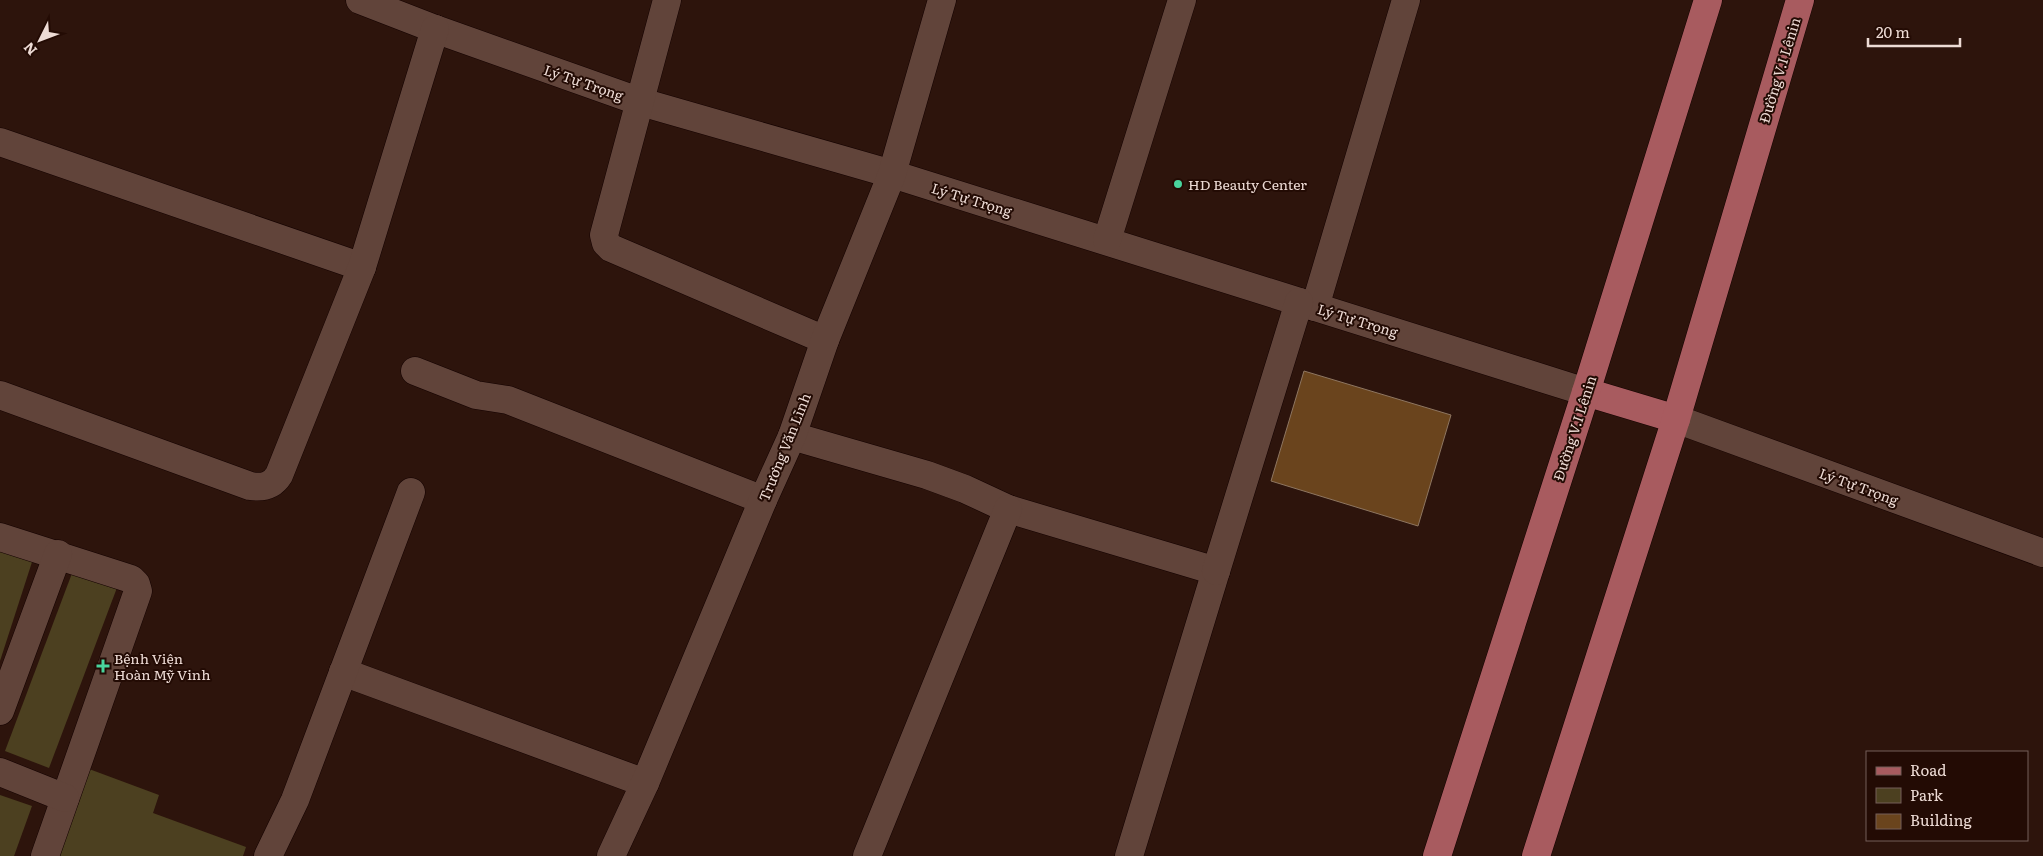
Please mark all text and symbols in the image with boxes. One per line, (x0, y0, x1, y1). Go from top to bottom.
north arrow (15, 15, 65, 65)
street label: Đường V.I Lênin (1753, 15, 1805, 125)
scale bar (1868, 15, 1960, 47)
text: 20 m (1876, 20, 1910, 43)
text: N (18, 38, 41, 60)
street label: Lý Tự Trọng (542, 59, 627, 105)
place label: HD Beauty Center (1188, 174, 1307, 194)
street label: Lý Tự Trọng (929, 177, 1015, 221)
marker: HD Beauty Center (1172, 178, 1184, 190)
street label: Lý Tự Trọng (1315, 298, 1401, 342)
street label: Đường V.I Lênin (1548, 373, 1600, 483)
street label: Trương Văn Lĩnh (753, 390, 815, 504)
street label: Lý Tự Trọng (1817, 462, 1902, 510)
place label: Bệnh Viện Hoàn Mỹ Vinh (114, 648, 210, 684)
marker: Bệnh Viện Hoàn Mỹ Vinh (96, 659, 110, 673)
legend (1866, 751, 2028, 841)
text: Road (1910, 758, 1946, 781)
text: Park (1910, 783, 1944, 806)
text: Building (1910, 808, 1972, 831)

